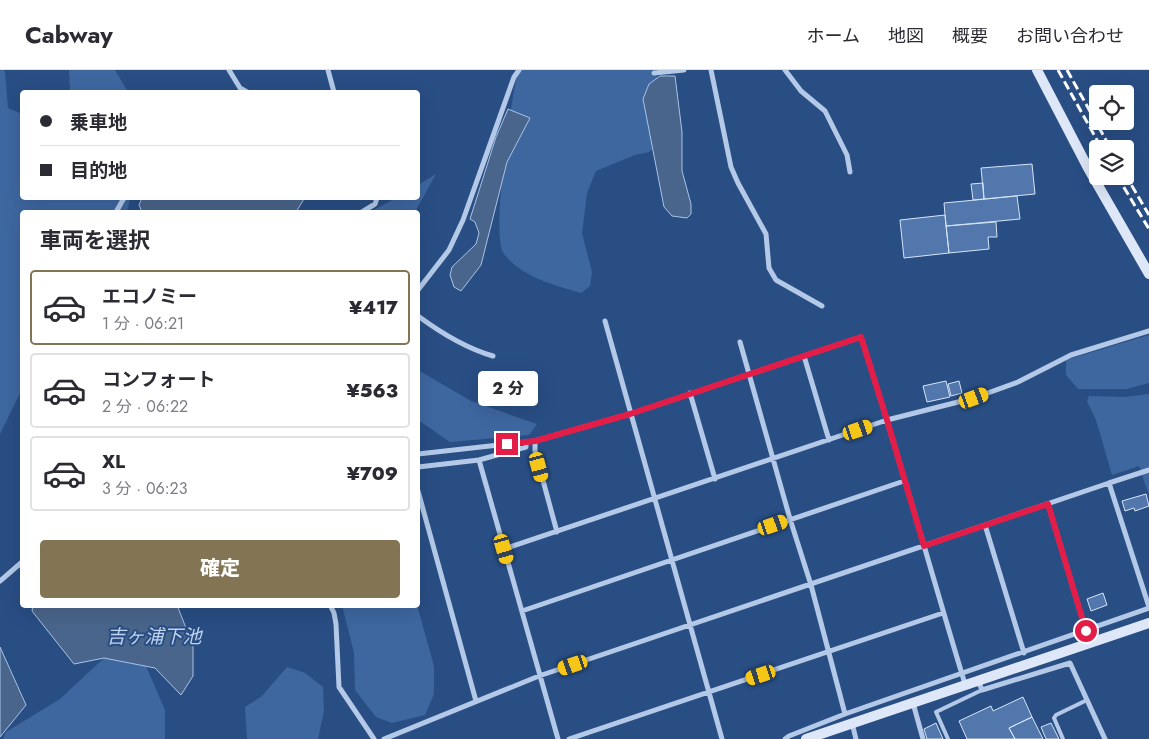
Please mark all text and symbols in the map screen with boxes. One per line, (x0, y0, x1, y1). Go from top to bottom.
text: Cabway (25, 17, 113, 52)
text: ホーム (807, 23, 860, 49)
text: 地図 (888, 23, 924, 49)
text: 概要 (952, 23, 988, 49)
text: お問い合わせ (1016, 23, 1124, 49)
map controls (1089, 85, 1134, 185)
button: locate (1089, 85, 1134, 130)
text: 乗車地 (70, 109, 127, 136)
button: layers (1089, 140, 1134, 185)
text: 目的地 (70, 157, 127, 184)
text: 車両を選択 (40, 224, 150, 256)
text: エコノミー (102, 283, 197, 310)
icon: car (42, 285, 87, 330)
text: ¥417 (349, 294, 398, 321)
text: 1 分 · 06:21 (102, 312, 184, 335)
text: コンフォート (102, 366, 215, 393)
icon: car (42, 368, 87, 413)
callout: 2 分 (477, 372, 537, 406)
text: ¥563 (347, 377, 398, 404)
text: 2 分 (492, 377, 524, 400)
car (957, 386, 990, 410)
text: 2 分 · 06:22 (102, 395, 188, 418)
car (841, 418, 874, 442)
route end (496, 433, 518, 455)
text: XL (102, 448, 125, 475)
icon: car (42, 451, 87, 496)
car (527, 451, 550, 483)
text: ¥709 (347, 460, 398, 487)
text: 3 分 · 06:23 (102, 477, 187, 500)
car (756, 513, 789, 537)
car (492, 533, 515, 565)
button: 確定 (40, 540, 400, 598)
route start (1075, 620, 1097, 642)
water label: 吉ヶ浦下池 (106, 623, 203, 650)
car (556, 653, 589, 677)
car (744, 663, 777, 687)

